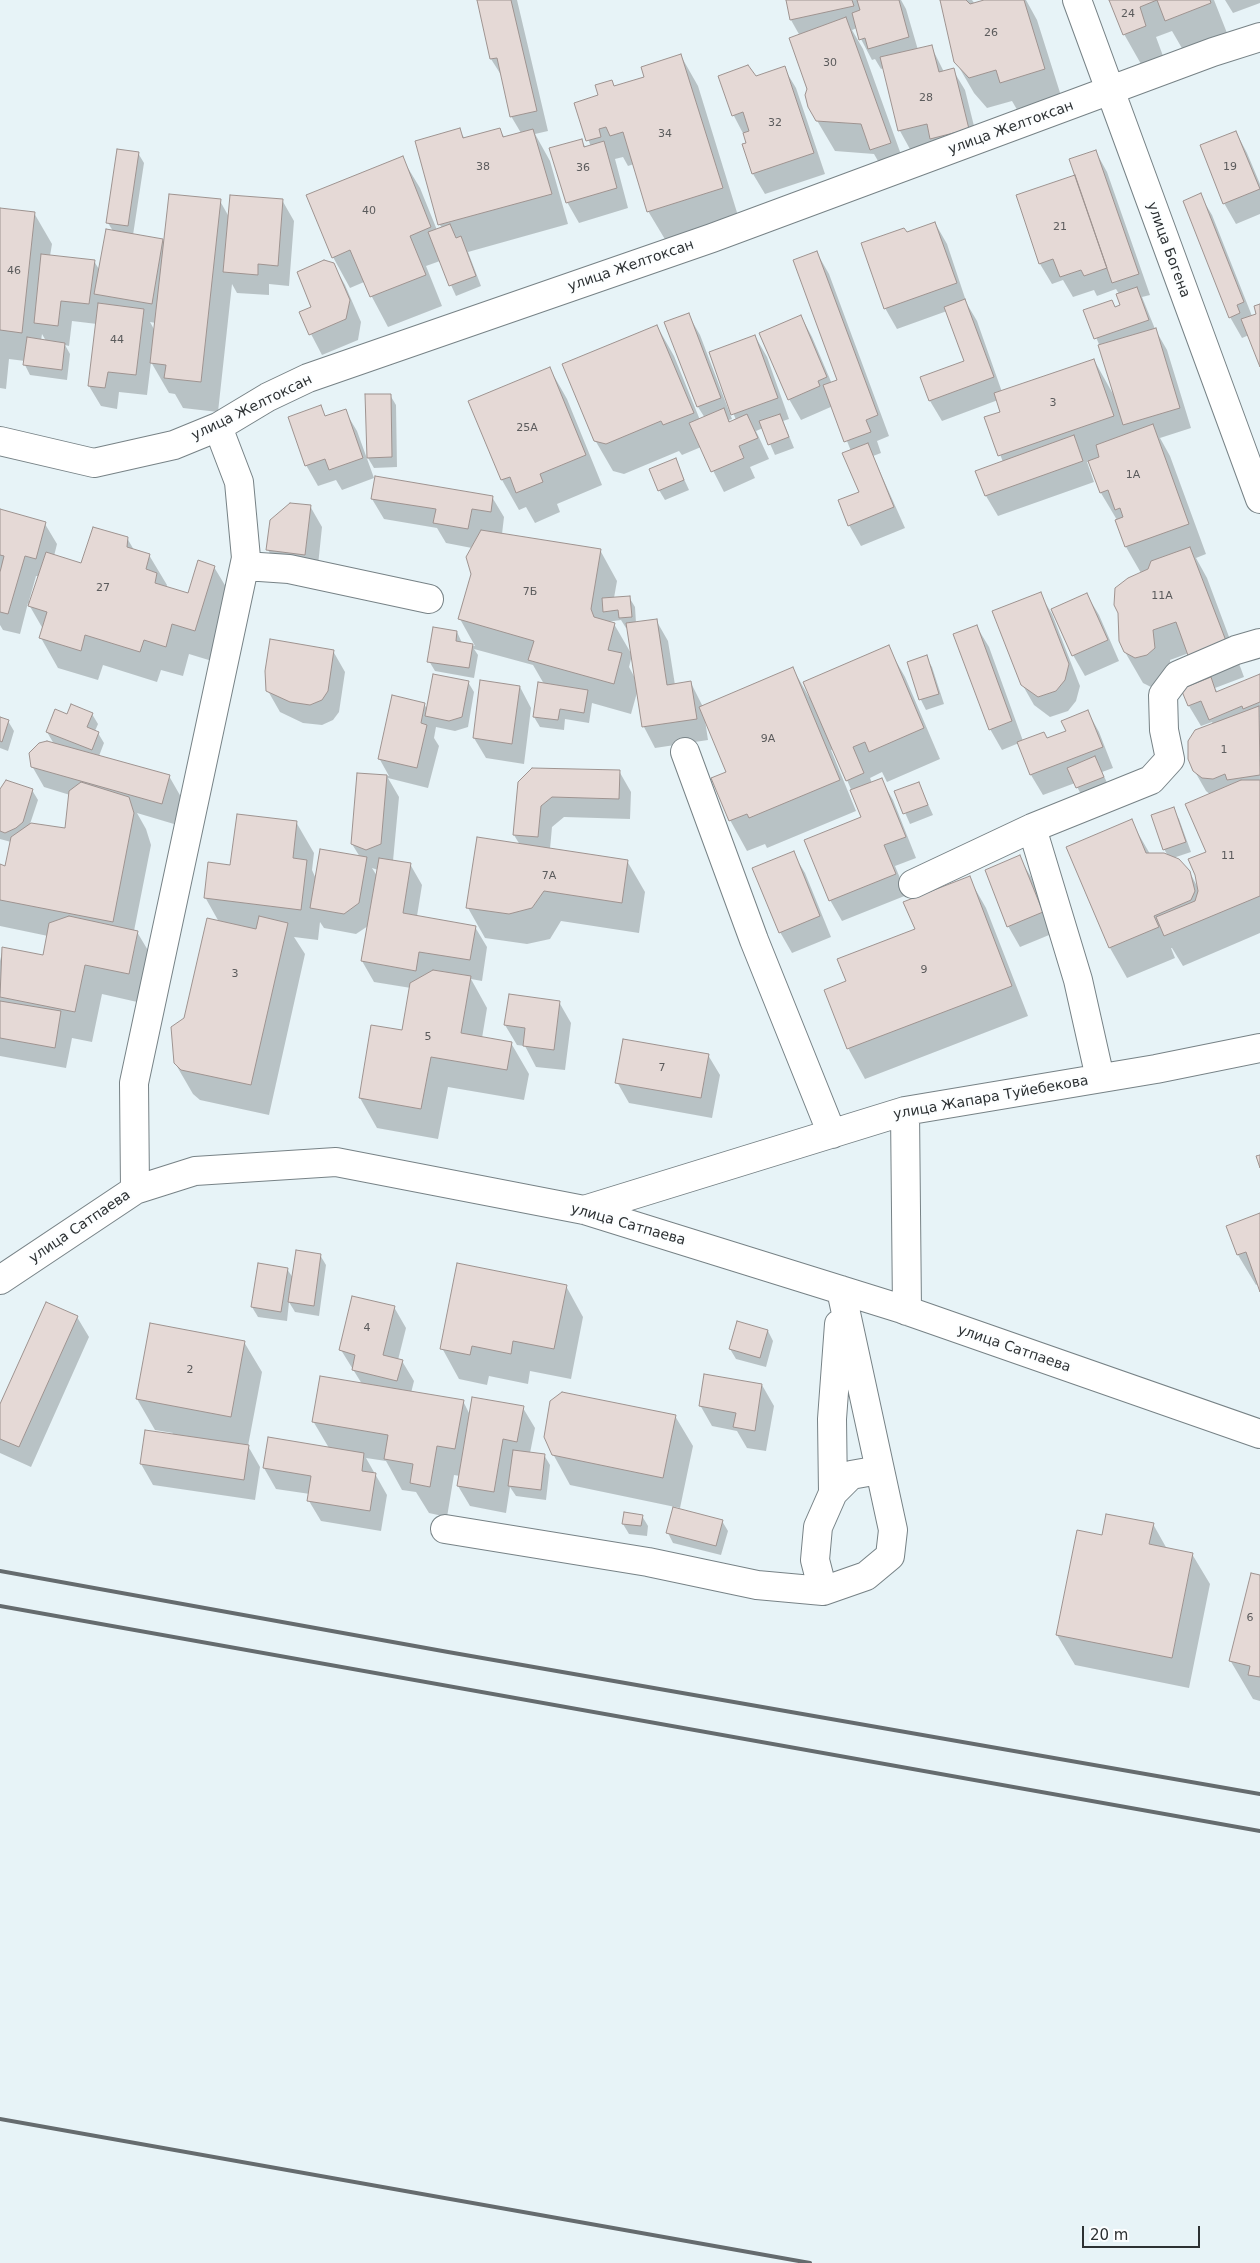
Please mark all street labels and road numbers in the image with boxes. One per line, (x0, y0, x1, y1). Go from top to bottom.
street label: улица Желтоксан (946, 98, 1076, 158)
street label: улица Богена (1143, 200, 1193, 300)
street label: улица Желтоксан (566, 237, 696, 295)
street label: улица Желтоксан (189, 371, 315, 445)
street label: улица Жапара Туйебекова (892, 1073, 1090, 1123)
street label: улица Сатпаева (26, 1187, 134, 1267)
street label: улица Сатпаева (569, 1201, 687, 1249)
street label: улица Сатпаева (955, 1322, 1073, 1376)

